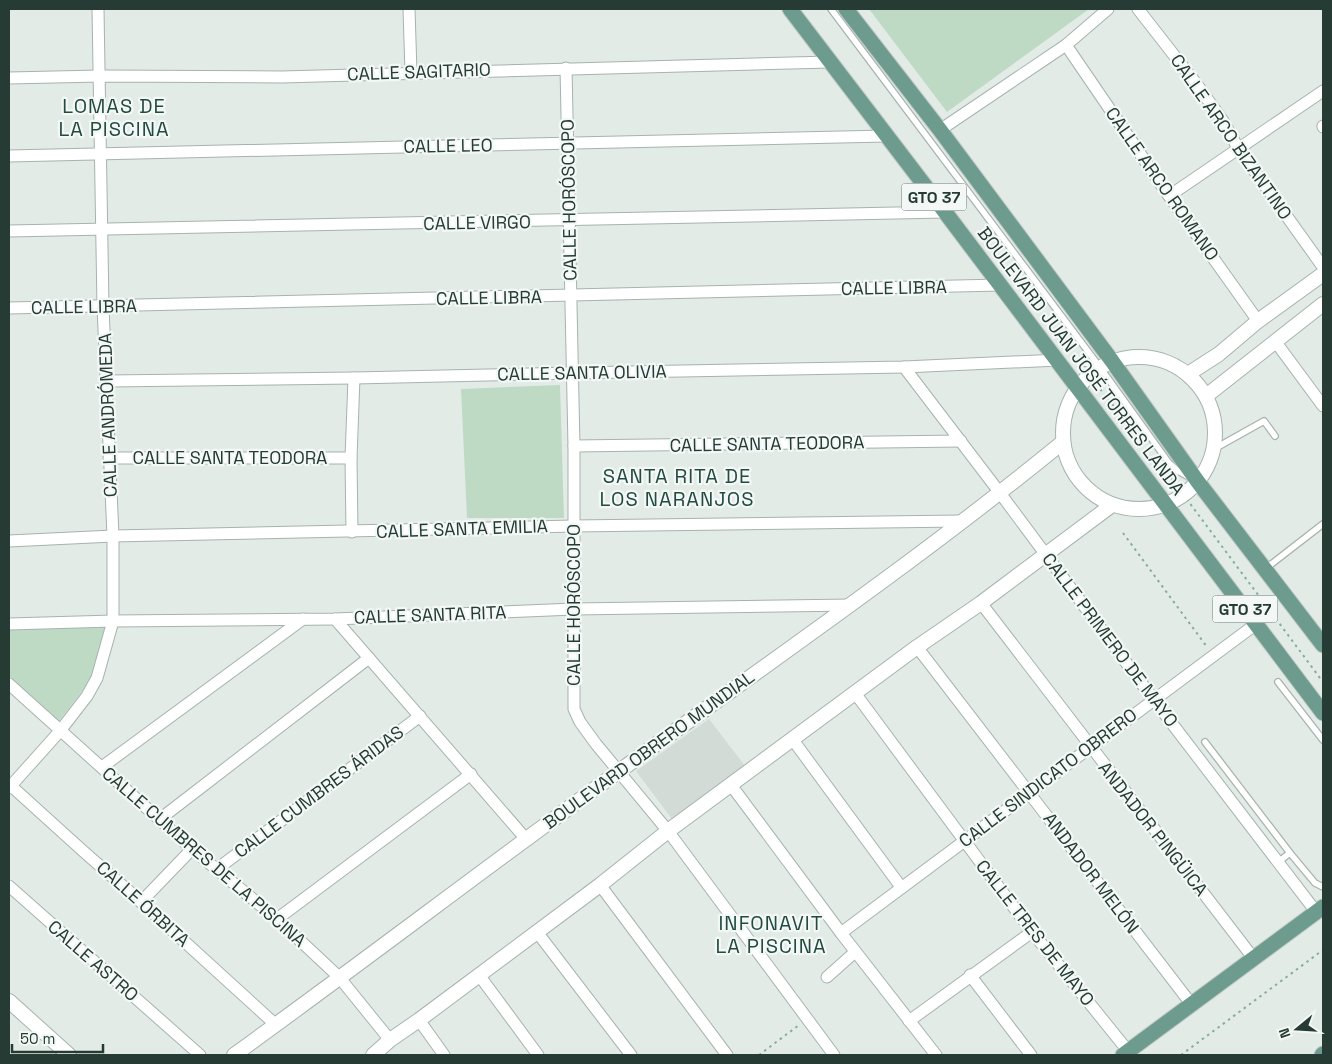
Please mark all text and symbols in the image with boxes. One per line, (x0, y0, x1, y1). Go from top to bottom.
street label: CALLE ARCO BIZANTINO (1166, 50, 1297, 224)
street label: CALLE SAGITARIO (347, 57, 491, 86)
district label: LOMAS DE LA PISCINA (58, 93, 170, 142)
street label: CALLE ARCO ROMANO (1101, 102, 1224, 265)
street label: CALLE HORÓSCOPO (556, 119, 581, 281)
street label: CALLE LEO (403, 133, 493, 158)
road number: GTO 37 (902, 183, 966, 210)
street label: CALLE VIRGO (423, 210, 531, 235)
street label: BOULEVARD JUAN JOSÉ TORRES LANDA (973, 222, 1190, 500)
street label: CALLE LIBRA (841, 275, 947, 300)
street label: CALLE LIBRA (436, 285, 542, 310)
street label: CALLE LIBRA (31, 294, 137, 319)
street label: CALLE ANDRÓMEDA (93, 332, 122, 498)
street label: CALLE SANTA OLIVIA (497, 360, 667, 385)
street label: CALLE SANTA TEODORA (669, 430, 865, 457)
street label: CALLE SANTA TEODORA (133, 446, 327, 469)
district label: SANTA RITA DE LOS NARANJOS (600, 463, 754, 512)
street label: CALLE SANTA EMILIA (376, 514, 548, 543)
street label: CALLE HORÓSCOPO (562, 524, 585, 686)
street label: CALLE PRIMERO DE MAYO (1037, 548, 1183, 731)
road number: GTO 37 (1212, 596, 1278, 622)
street label: CALLE SANTA RITA (353, 600, 507, 629)
street label: BOULEVARD OBRERO MUNDIAL (539, 665, 759, 834)
street label: CALLE SINDICATO OBRERO (954, 703, 1141, 852)
street label: CALLE CUMBRES ÁRIDAS (229, 720, 408, 863)
street label: ANDADOR PINGÜICA (1094, 757, 1213, 901)
street label: CALLE CUMBRES DE LA PISCINA (98, 762, 311, 952)
street label: ANDADOR MELÓN (1038, 808, 1144, 938)
street label: CALLE TRES DE MAYO (971, 855, 1100, 1010)
street label: CALLE ÓRBITA (92, 856, 195, 951)
district label: INFONAVIT LA PISCINA (715, 910, 827, 959)
street label: CALLE ASTRO (43, 915, 143, 1006)
north arrow (1272, 1004, 1322, 1054)
scale bar (12, 1022, 104, 1054)
text: N (1275, 1026, 1295, 1040)
text: 50 m (20, 1029, 55, 1048)

